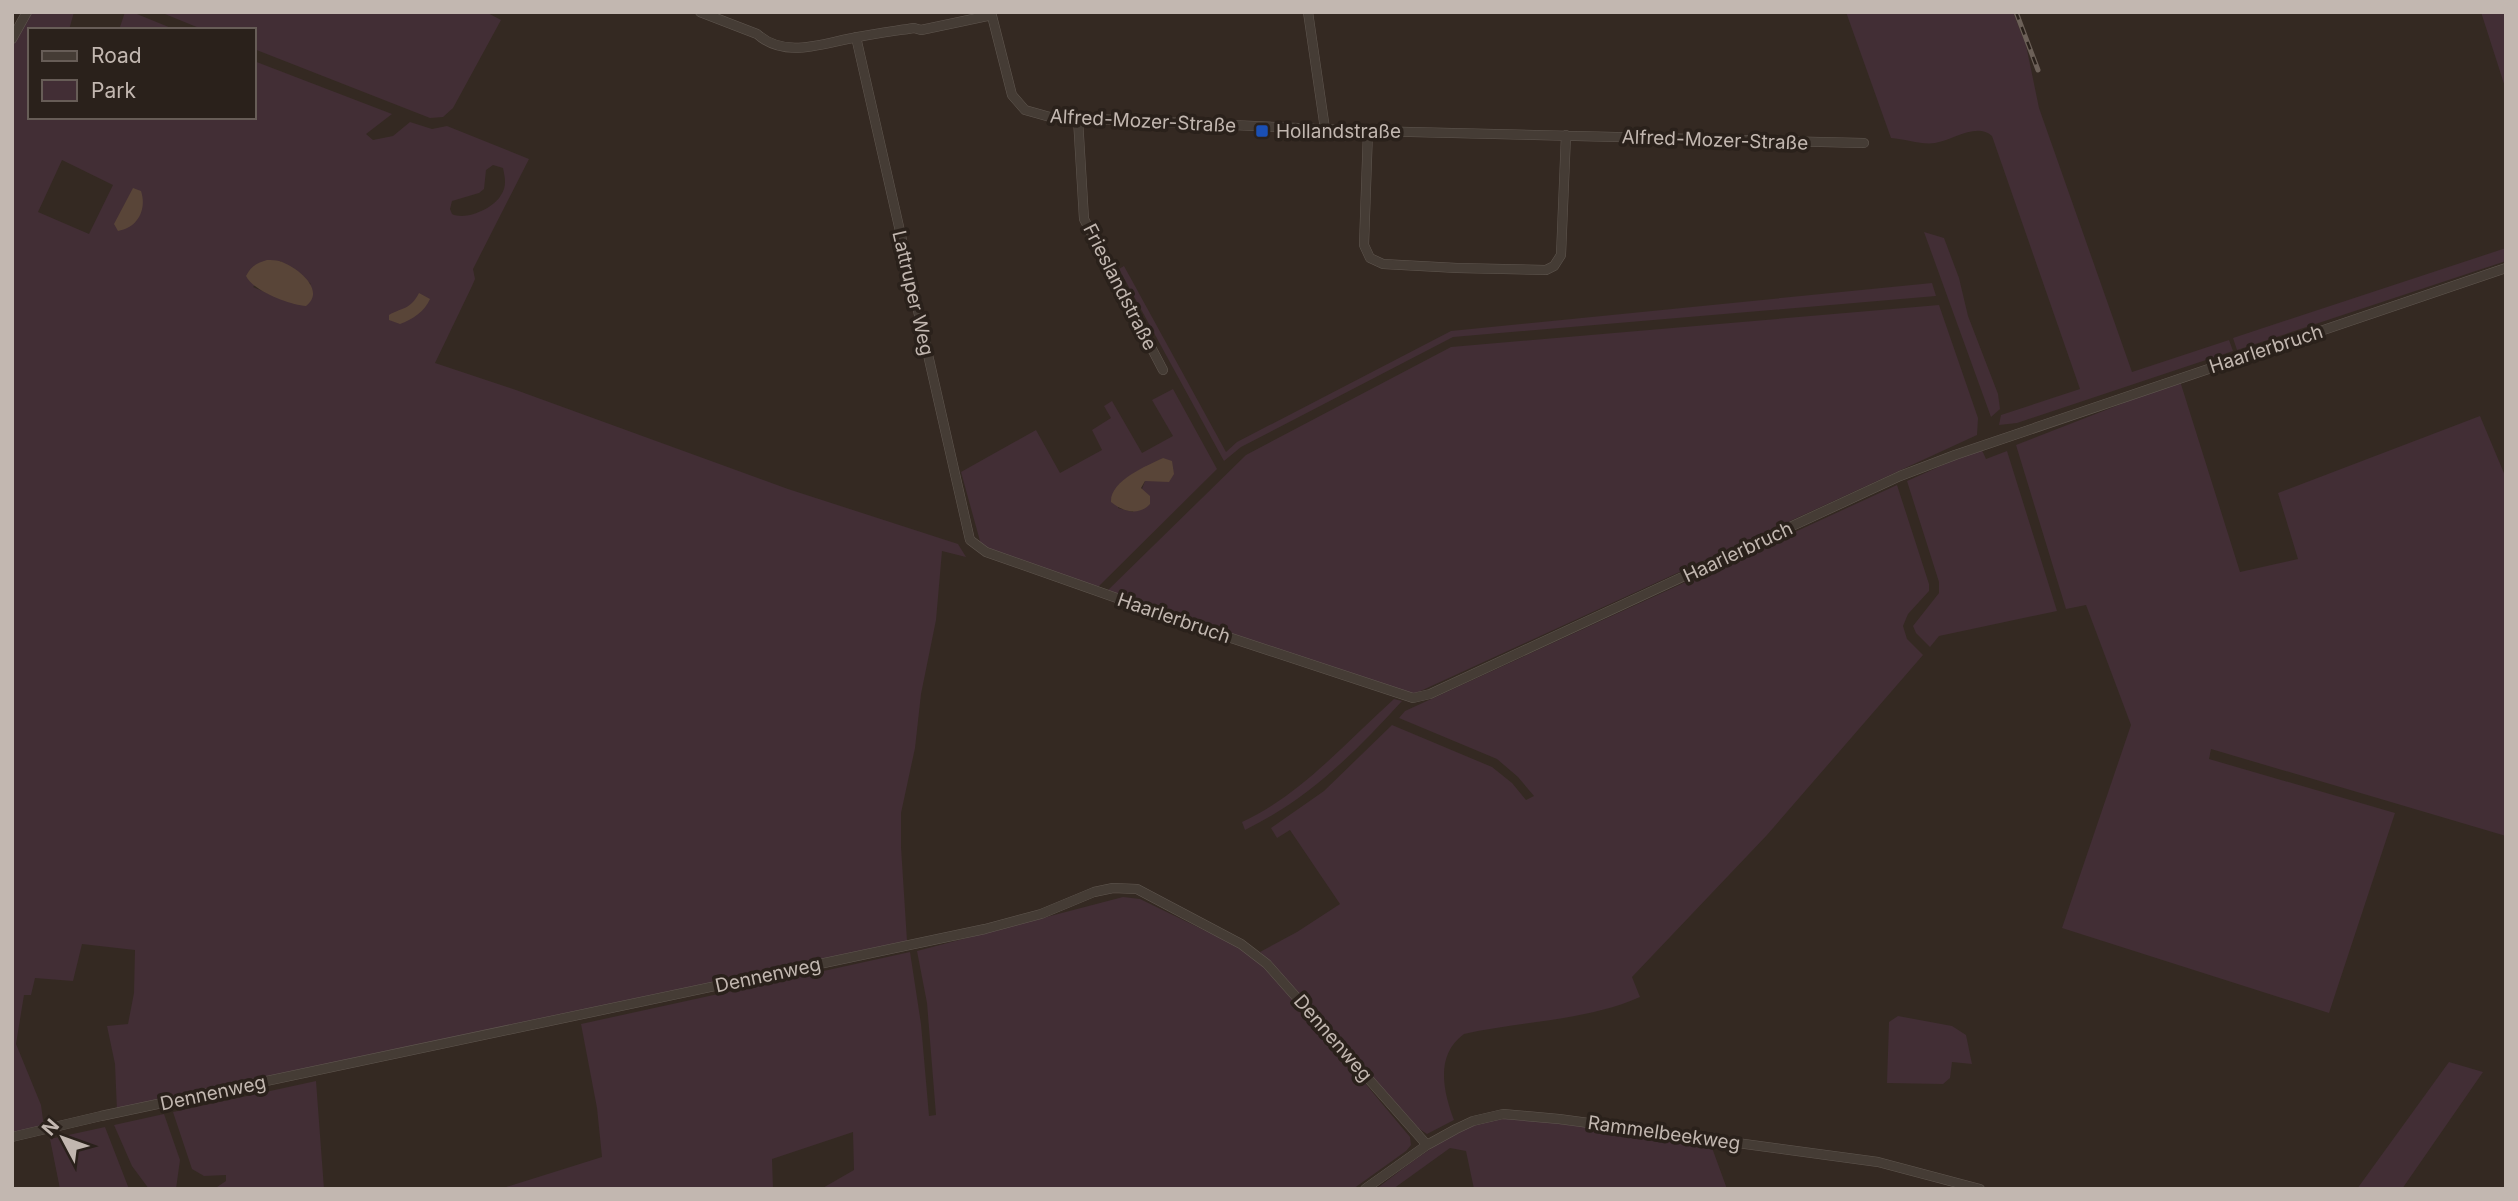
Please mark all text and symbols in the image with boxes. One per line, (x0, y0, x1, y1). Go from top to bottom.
legend (28, 28, 256, 119)
text: Road (91, 43, 142, 68)
text: Park (91, 78, 136, 103)
street label: Alfred-Mozer-Straße (1049, 105, 1237, 137)
place label: Hollandstraße (1276, 120, 1401, 143)
marker: Hollandstraße (1254, 123, 1270, 139)
street label: Alfred-Mozer-Straße (1621, 125, 1809, 155)
street label: Frieslandstraße (1078, 220, 1162, 354)
street label: Lattruper Weg (887, 228, 939, 358)
street label: Haarlerbruch (2206, 320, 2326, 378)
street label: Haarlerbruch (1680, 517, 1796, 587)
street label: Haarlerbruch (1114, 588, 1234, 648)
street label: Dennenweg (713, 953, 823, 997)
street label: Dennenweg (1289, 990, 1377, 1086)
street label: Dennenweg (158, 1071, 268, 1115)
north arrow (28, 1103, 98, 1173)
street label: Rammelbeekweg (1586, 1111, 1742, 1155)
text: N (37, 1114, 64, 1140)

